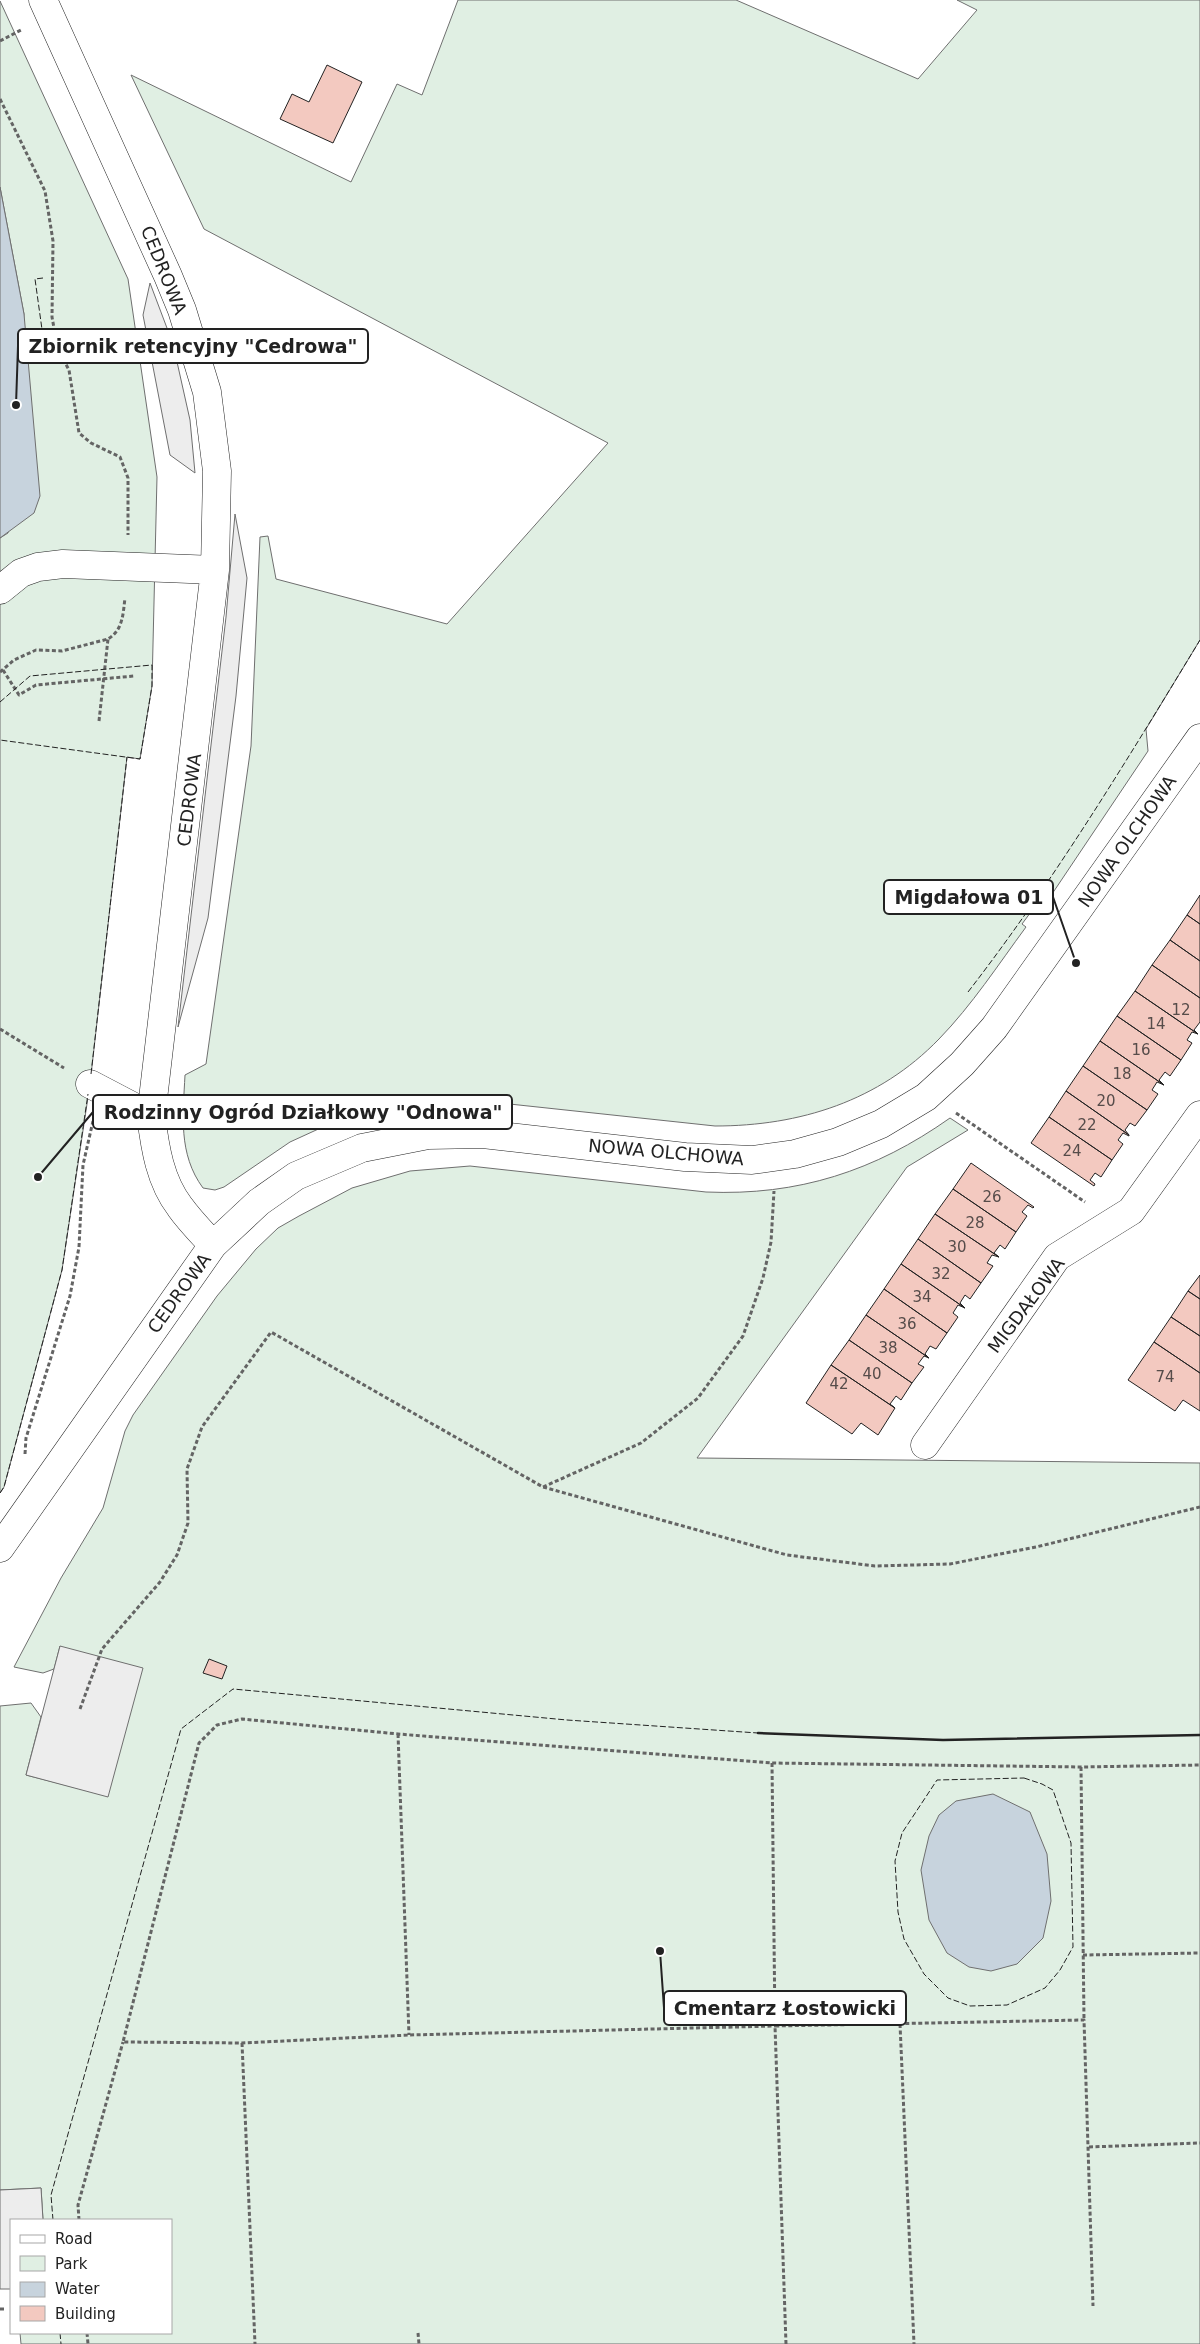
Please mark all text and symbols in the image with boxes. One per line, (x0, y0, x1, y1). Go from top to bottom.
street label: CEDROWA (137, 223, 192, 318)
callout: Zbiornik retencyjny "Cedrowa" (18, 329, 368, 363)
text: Zbiornik retencyjny "Cedrowa" (28, 335, 358, 357)
street label: CEDROWA (173, 752, 205, 848)
street label: NOWA OLCHOWA (1074, 770, 1181, 911)
callout: Migdałowa 01 (884, 880, 1053, 914)
text: Migdałowa 01 (895, 886, 1043, 908)
house number: 12 (1171, 1001, 1191, 1019)
house number: 14 (1146, 1015, 1166, 1033)
house number: 16 (1131, 1041, 1151, 1059)
house number: 18 (1112, 1065, 1132, 1083)
house number: 20 (1096, 1092, 1116, 1110)
callout: Rodzinny Ogród Działkowy "Odnowa" (93, 1095, 512, 1129)
text: Rodzinny Ogród Działkowy "Odnowa" (104, 1101, 502, 1123)
house number: 22 (1077, 1116, 1097, 1134)
street label: NOWA OLCHOWA (587, 1135, 745, 1169)
house number: 24 (1062, 1142, 1082, 1160)
house number: 26 (982, 1188, 1002, 1206)
house number: 28 (965, 1214, 985, 1232)
house number: 30 (947, 1238, 967, 1256)
street label: CEDROWA (143, 1248, 215, 1337)
street label: MIGDAŁOWA (983, 1253, 1069, 1357)
house number: 32 (931, 1265, 951, 1283)
house number: 34 (912, 1288, 932, 1306)
house number: 36 (897, 1315, 917, 1333)
house number: 38 (878, 1339, 898, 1357)
house number: 40 (862, 1365, 882, 1383)
house number: 74 (1155, 1368, 1175, 1386)
house number: 42 (829, 1375, 849, 1393)
callout: Cmentarz Łostowicki (664, 1991, 906, 2025)
text: Cmentarz Łostowicki (674, 1997, 896, 2019)
legend (10, 2219, 172, 2334)
text: Road (55, 2230, 93, 2248)
text: Park (55, 2255, 88, 2273)
text: Water (55, 2280, 100, 2298)
text: Building (55, 2305, 116, 2323)

